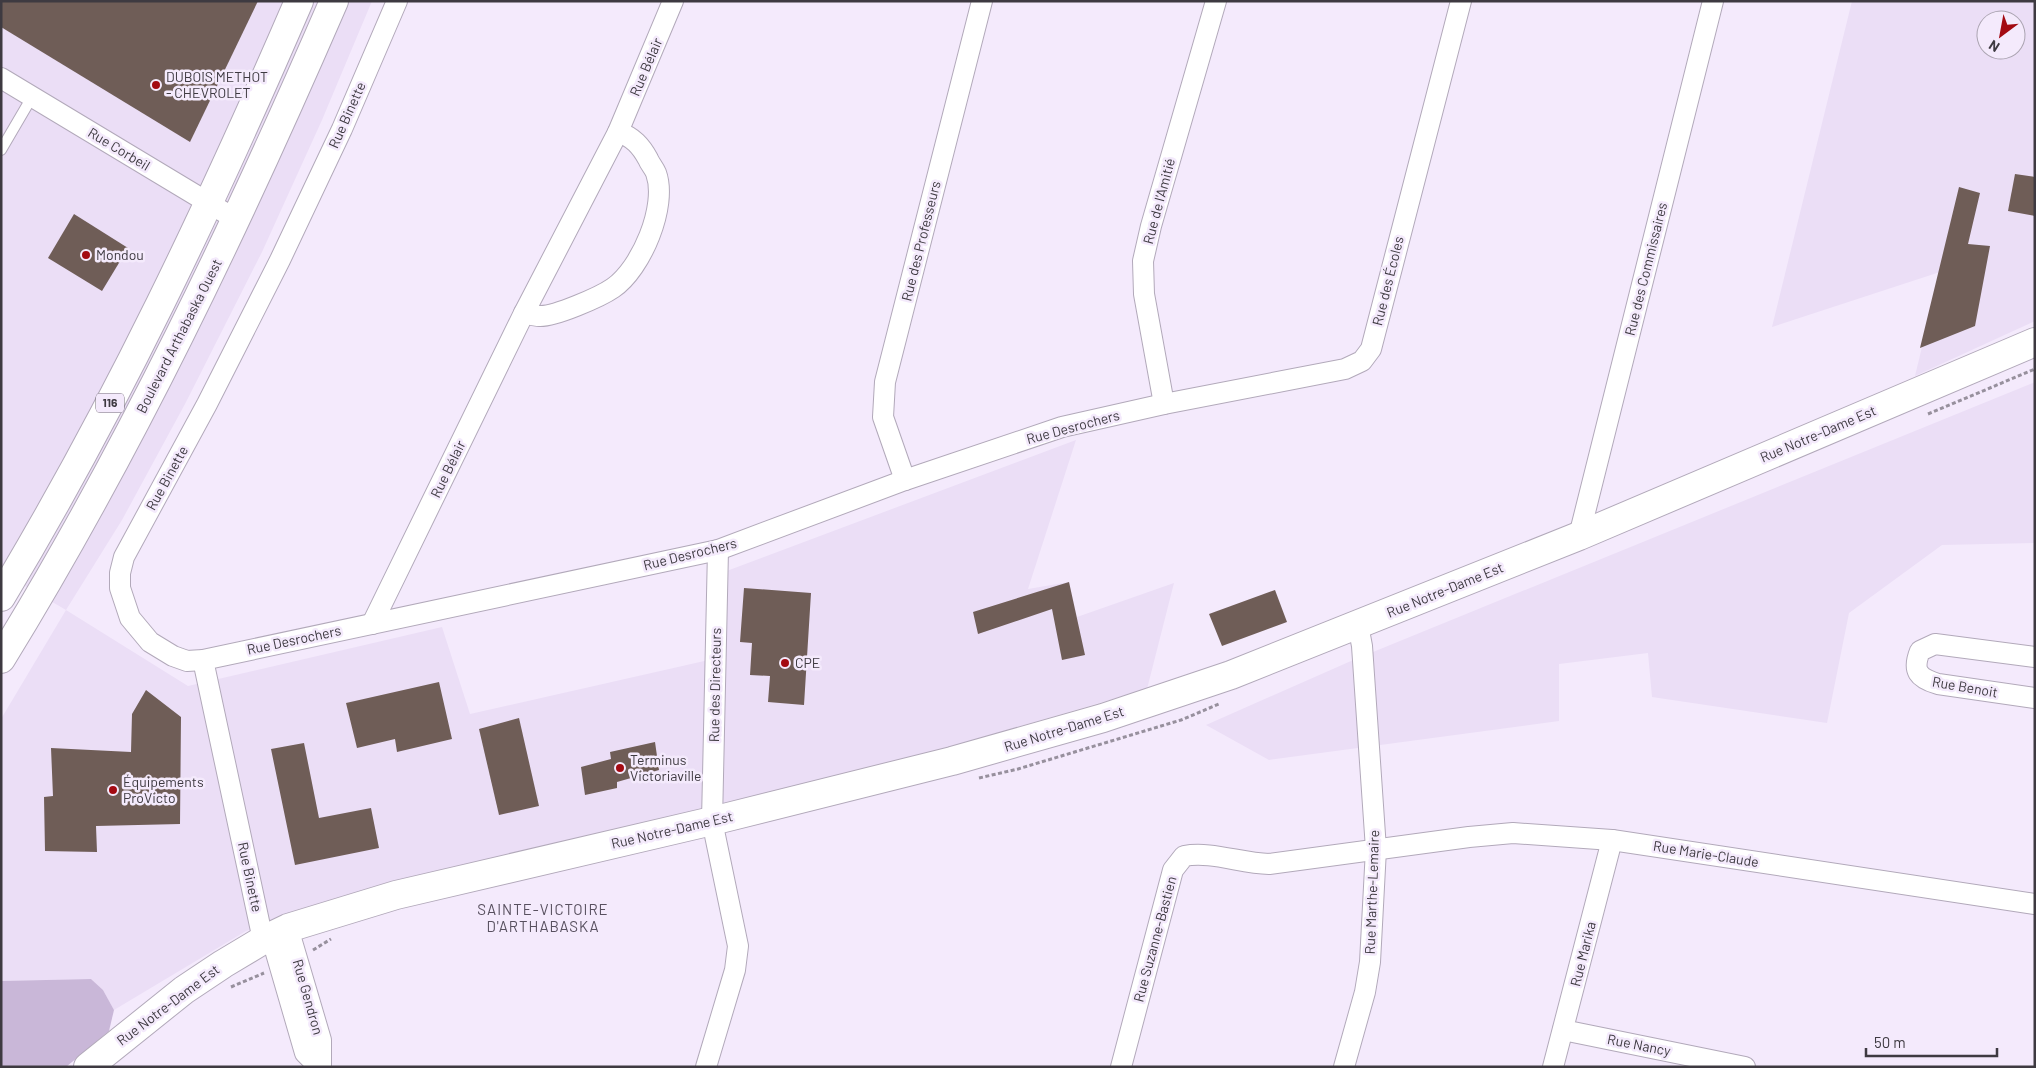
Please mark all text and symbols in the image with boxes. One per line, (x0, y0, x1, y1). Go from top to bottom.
north arrow (1976, 10, 2026, 60)
street label: Rue Bélair (626, 35, 665, 98)
text: N (1985, 37, 2002, 56)
place label: DUBOIS METHOT - CHEVROLET (166, 68, 268, 101)
marker: DUBOIS METHOT - CHEVROLET (150, 79, 162, 91)
street label: Rue Binette (324, 79, 369, 151)
street label: Rue Corbeil (85, 123, 153, 174)
street label: Rue de l'Amitié (1139, 156, 1178, 246)
street label: Rue des Professeurs (897, 179, 944, 303)
street label: Rue des Commissaires (1621, 200, 1670, 337)
street label: Rue des Écoles (1368, 234, 1407, 327)
place label: Mondou (96, 246, 144, 263)
marker: Mondou (80, 249, 92, 261)
street label: Boulevard Arthabaska Ouest (132, 256, 225, 416)
road number: 116 (96, 393, 124, 412)
street label: Rue Notre-Dame Est (1757, 401, 1878, 466)
street label: Rue Desrochers (1024, 406, 1122, 447)
street label: Rue Bélair (426, 437, 469, 500)
street label: Rue Binette (142, 443, 191, 513)
street label: Rue Desrochers (641, 534, 739, 573)
street label: Rue Notre-Dame Est (1384, 558, 1506, 621)
street label: Rue Desrochers (245, 621, 343, 658)
street label: Rue des Directeurs (705, 627, 724, 742)
place label: CPE (795, 654, 820, 671)
marker: CPE (779, 657, 791, 669)
street label: Rue Benoit (1931, 672, 1999, 701)
street label: Rue Notre-Dame Est (1002, 702, 1126, 755)
place label: Terminus Victoriaville (630, 751, 701, 784)
marker: Terminus Victoriaville (614, 762, 626, 774)
place label: Équipements ProVicto (123, 773, 204, 806)
marker: Équipements ProVicto (107, 784, 119, 796)
street label: Rue Notre-Dame Est (609, 807, 734, 852)
street label: Rue Marthe-Lemaire (1361, 829, 1382, 954)
street label: Rue Marie-Claude (1652, 837, 1760, 870)
street label: Rue Binette (235, 840, 266, 913)
street label: Rue Suzanne-Bastien (1130, 874, 1180, 1004)
district label: SAINTE-VICTOIRE D'ARTHABASKA (477, 900, 609, 935)
street label: Rue Marika (1566, 920, 1599, 988)
street label: Rue Gendron (290, 957, 327, 1037)
street label: Rue Notre-Dame Est (113, 960, 222, 1049)
scale bar (1866, 1026, 1997, 1058)
street label: Rue Nancy (1606, 1030, 1673, 1059)
text: 50 m (1874, 1033, 1906, 1051)

